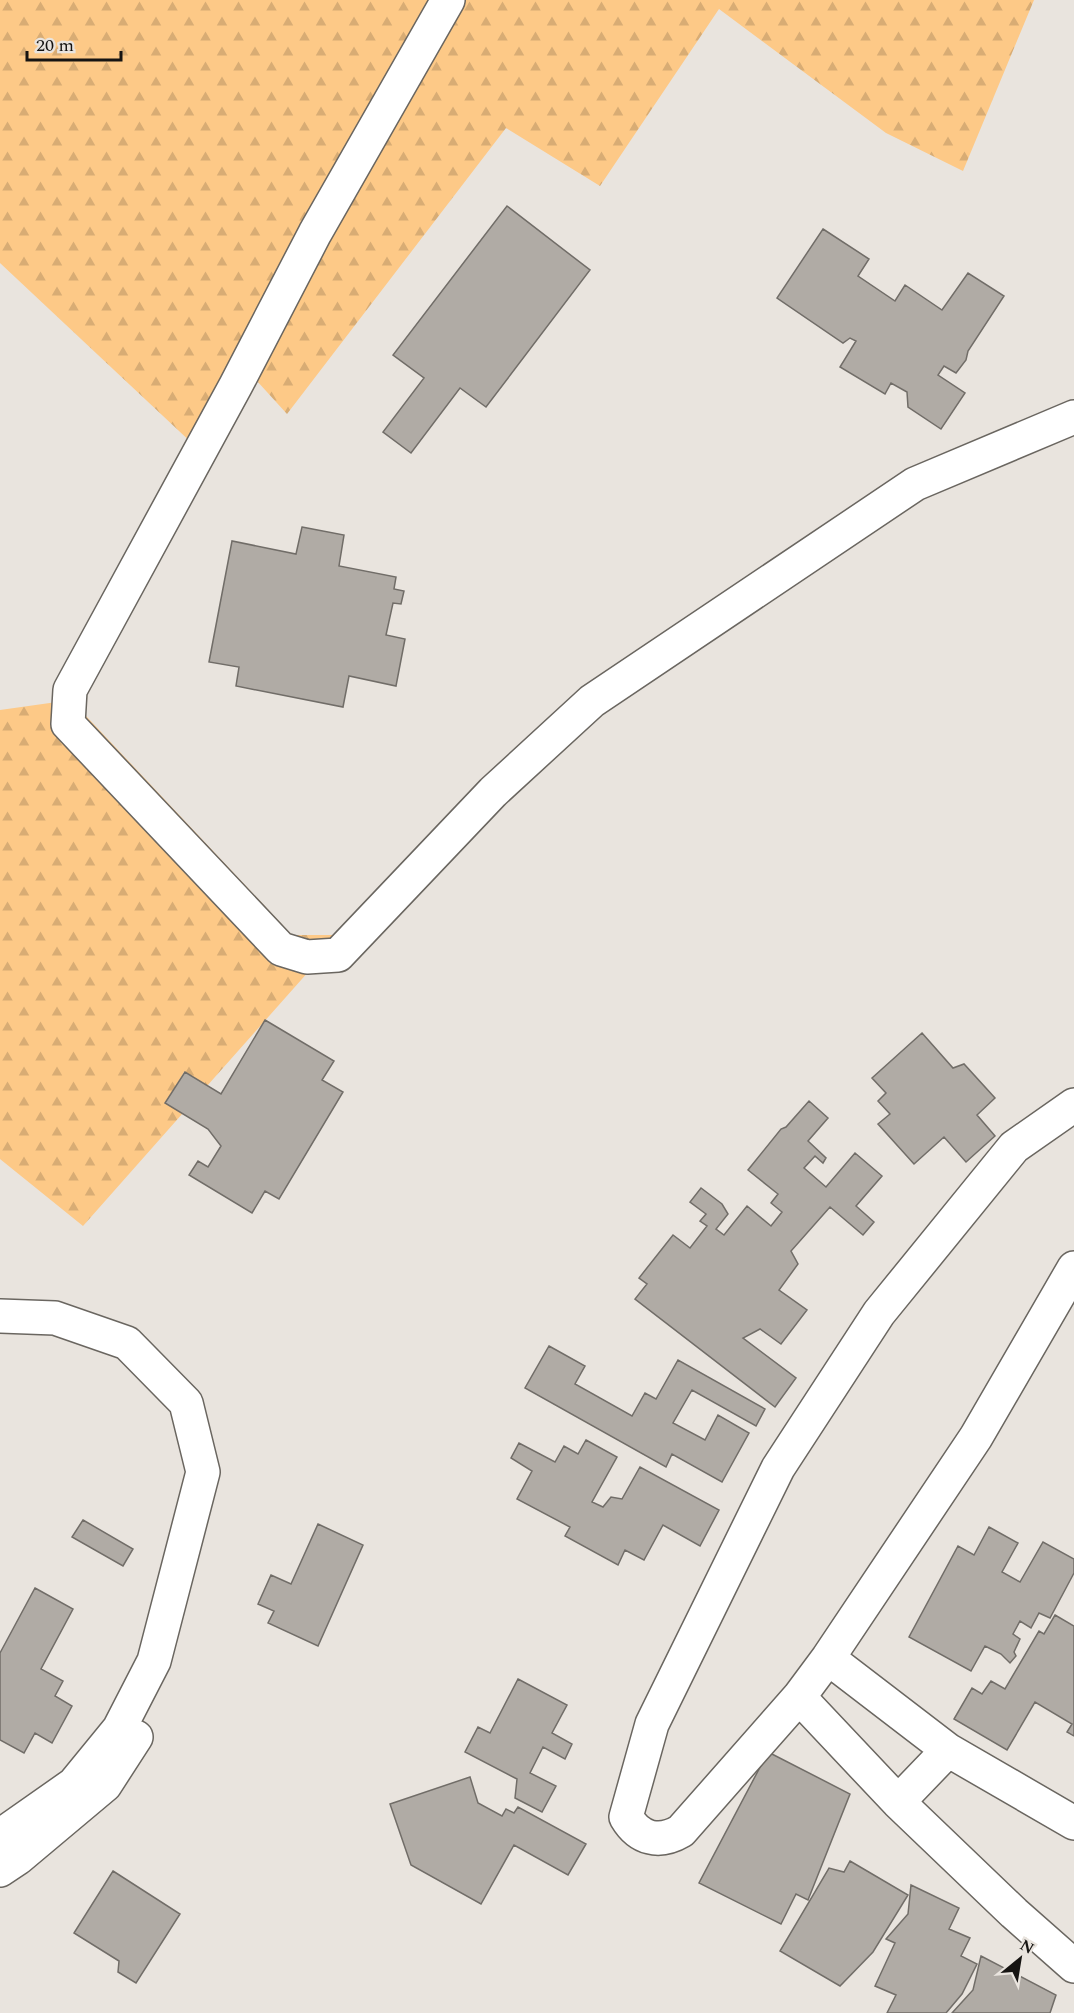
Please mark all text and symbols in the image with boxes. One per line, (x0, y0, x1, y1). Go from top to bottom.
scale bar (27, 24, 122, 62)
text: 20 m (36, 32, 74, 59)
north arrow (990, 1929, 1050, 1989)
text: N (1015, 1933, 1039, 1961)

